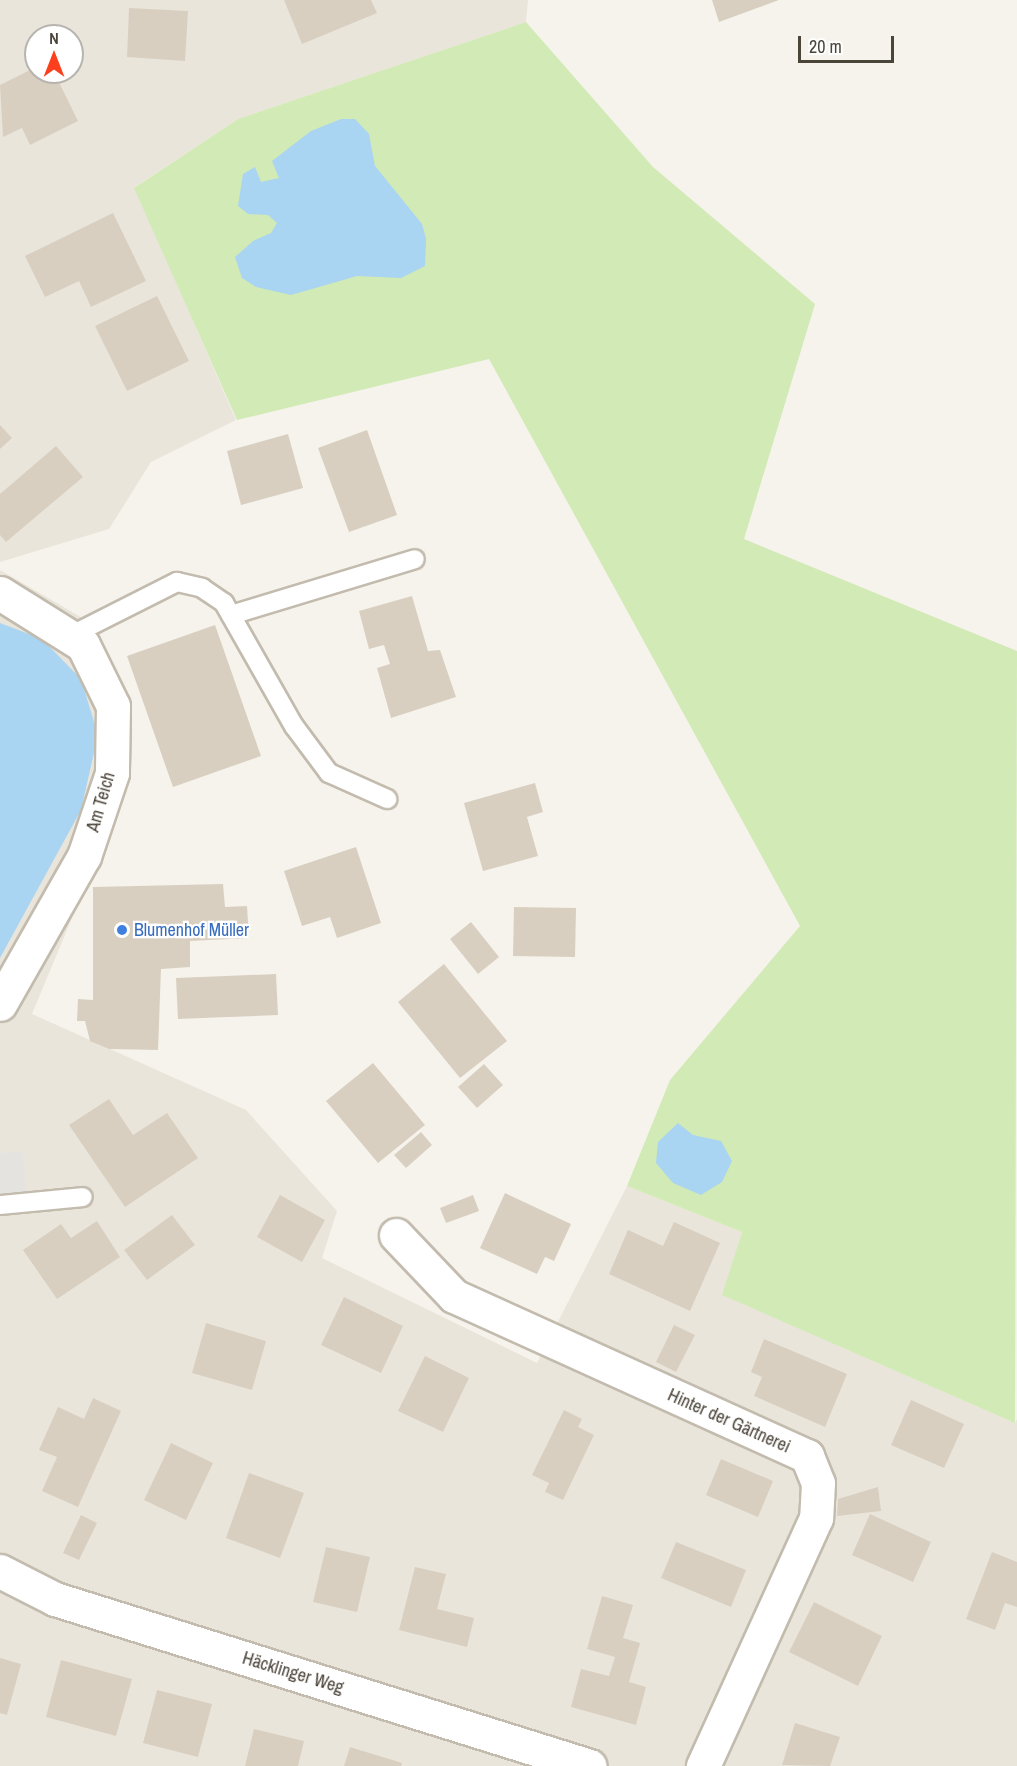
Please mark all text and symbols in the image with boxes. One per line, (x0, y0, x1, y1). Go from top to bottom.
north arrow (24, 24, 84, 84)
scale bar (801, 24, 897, 62)
text: N (49, 27, 59, 49)
text: 20 m (809, 34, 842, 59)
street label: Am Teich (82, 769, 120, 835)
place label: Blumenhof Müller (134, 919, 249, 941)
marker: Blumenhof Müller (115, 923, 129, 937)
street label: Hinter der Gärtnerei (664, 1384, 794, 1458)
street label: Häcklinger Weg (240, 1647, 346, 1699)

